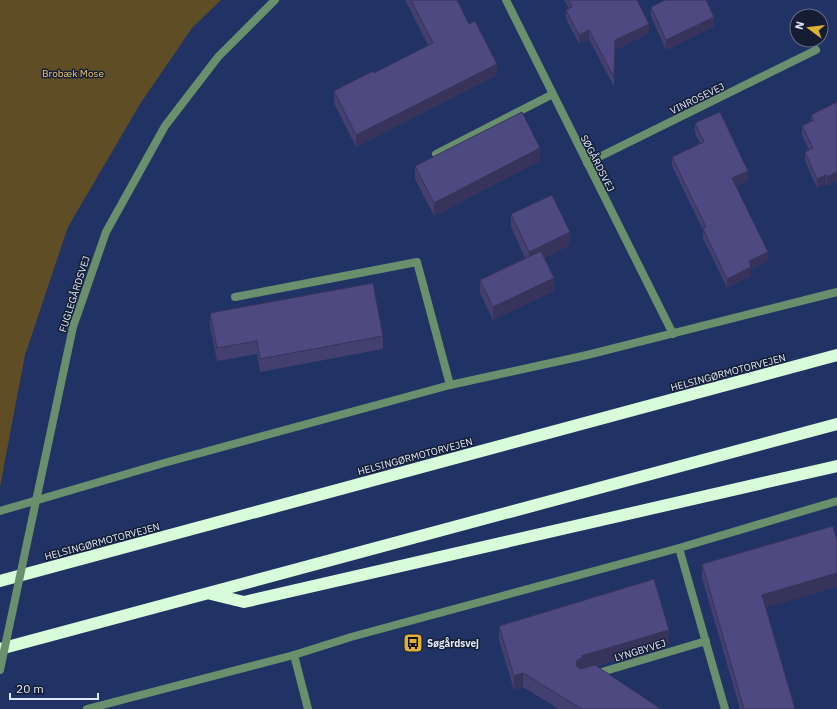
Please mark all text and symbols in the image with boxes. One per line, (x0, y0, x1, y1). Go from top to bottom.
north arrow (789, 8, 829, 48)
text: N (792, 20, 807, 31)
park label: Brobæk Mose (42, 67, 104, 80)
street label: VINROSEVEJ (668, 80, 727, 117)
street label: SØGÅRDSVEJ (578, 133, 617, 194)
street label: FUGLEGÅRDSVEJ (56, 254, 93, 334)
street label: HELSINGØRMOTORVEJEN (669, 351, 787, 394)
street label: HELSINGØRMOTORVEJEN (356, 435, 474, 478)
street label: HELSINGØRMOTORVEJEN (43, 520, 161, 563)
bus stop icon: Søgårdsvej (402, 632, 424, 654)
street label: LYNGBYVEJ (613, 636, 668, 664)
place label: Søgårdsvej (427, 637, 479, 650)
scale bar (10, 675, 98, 701)
text: 20 m (16, 681, 44, 696)

